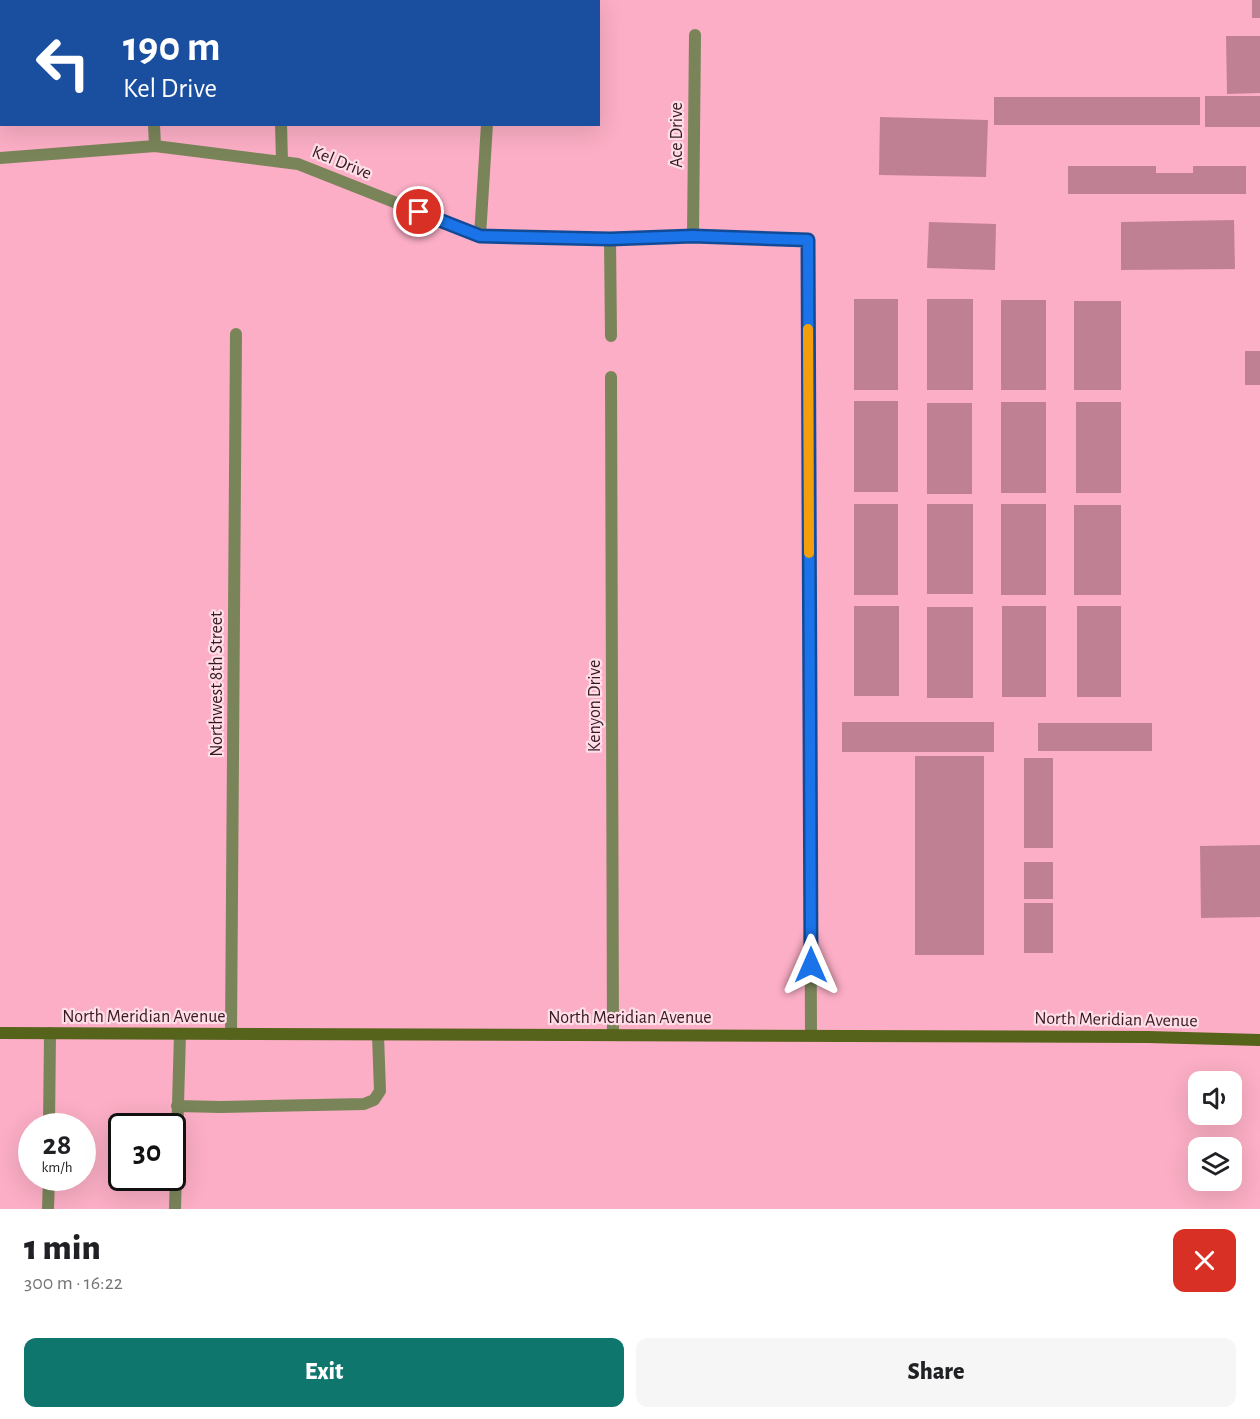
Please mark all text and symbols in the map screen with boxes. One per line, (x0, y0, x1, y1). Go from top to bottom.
icon: left (24, 24, 102, 102)
text: 190 m (123, 26, 221, 68)
text: Kel Drive (123, 75, 217, 102)
street label: Ace Drive (668, 102, 686, 168)
street label: Kel Drive (309, 143, 374, 183)
pin (393, 186, 444, 237)
icon: arrive (402, 195, 435, 228)
street label: Northwest 8th Street (208, 611, 226, 757)
street label: Kenyon Drive (586, 660, 604, 752)
position arrow (779, 933, 843, 997)
street label: North Meridian Avenue (62, 1008, 226, 1026)
street label: North Meridian Avenue (548, 1009, 712, 1027)
street label: North Meridian Avenue (1034, 1010, 1198, 1030)
map controls (1188, 1071, 1242, 1191)
button: sound (1188, 1071, 1242, 1125)
speed limit sign: 30 (108, 1113, 186, 1191)
text: 28 (43, 1130, 71, 1160)
button: layers (1188, 1137, 1242, 1191)
text: km/h (42, 1160, 72, 1175)
button: close (1173, 1229, 1236, 1292)
text: 1 min (24, 1230, 101, 1266)
text: 300 m · 16:22 (24, 1273, 123, 1293)
button: Exit (24, 1338, 624, 1407)
button: Share (636, 1338, 1236, 1407)

